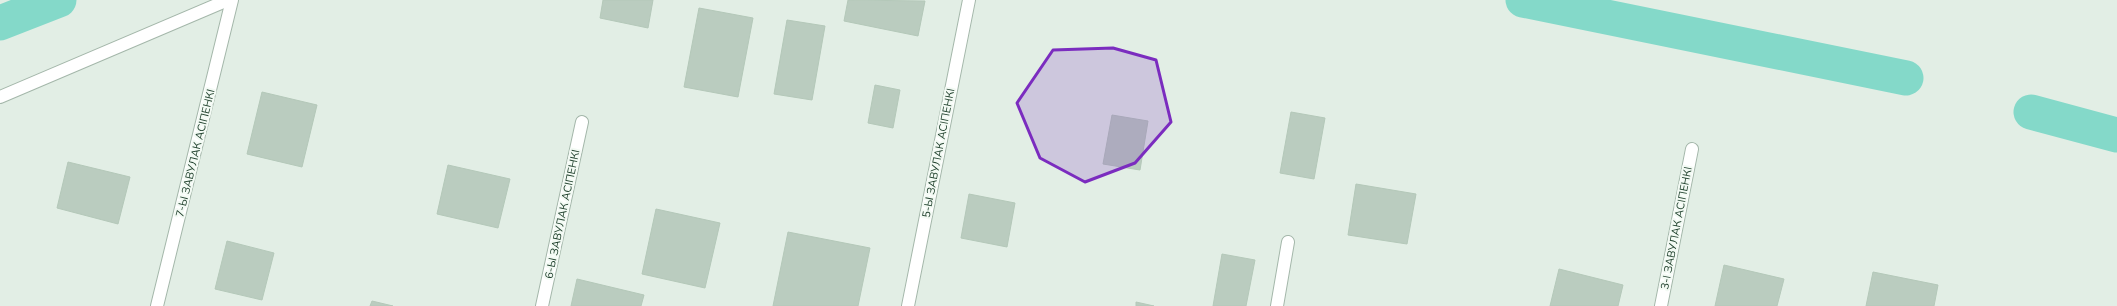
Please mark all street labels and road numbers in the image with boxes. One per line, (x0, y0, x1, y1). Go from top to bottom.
street label: 7-Ы ЗАВУЛАК АСІПЕНКІ (172, 87, 218, 219)
street label: 5-Ы ЗАВУЛАК АСІПЕНКІ (919, 87, 957, 219)
street label: 6-Ы ЗАВУЛАК АСІПЕНКІ (541, 148, 583, 280)
street label: 3-І ЗАВУЛАК АСІПЕНКІ (1657, 165, 1695, 291)

